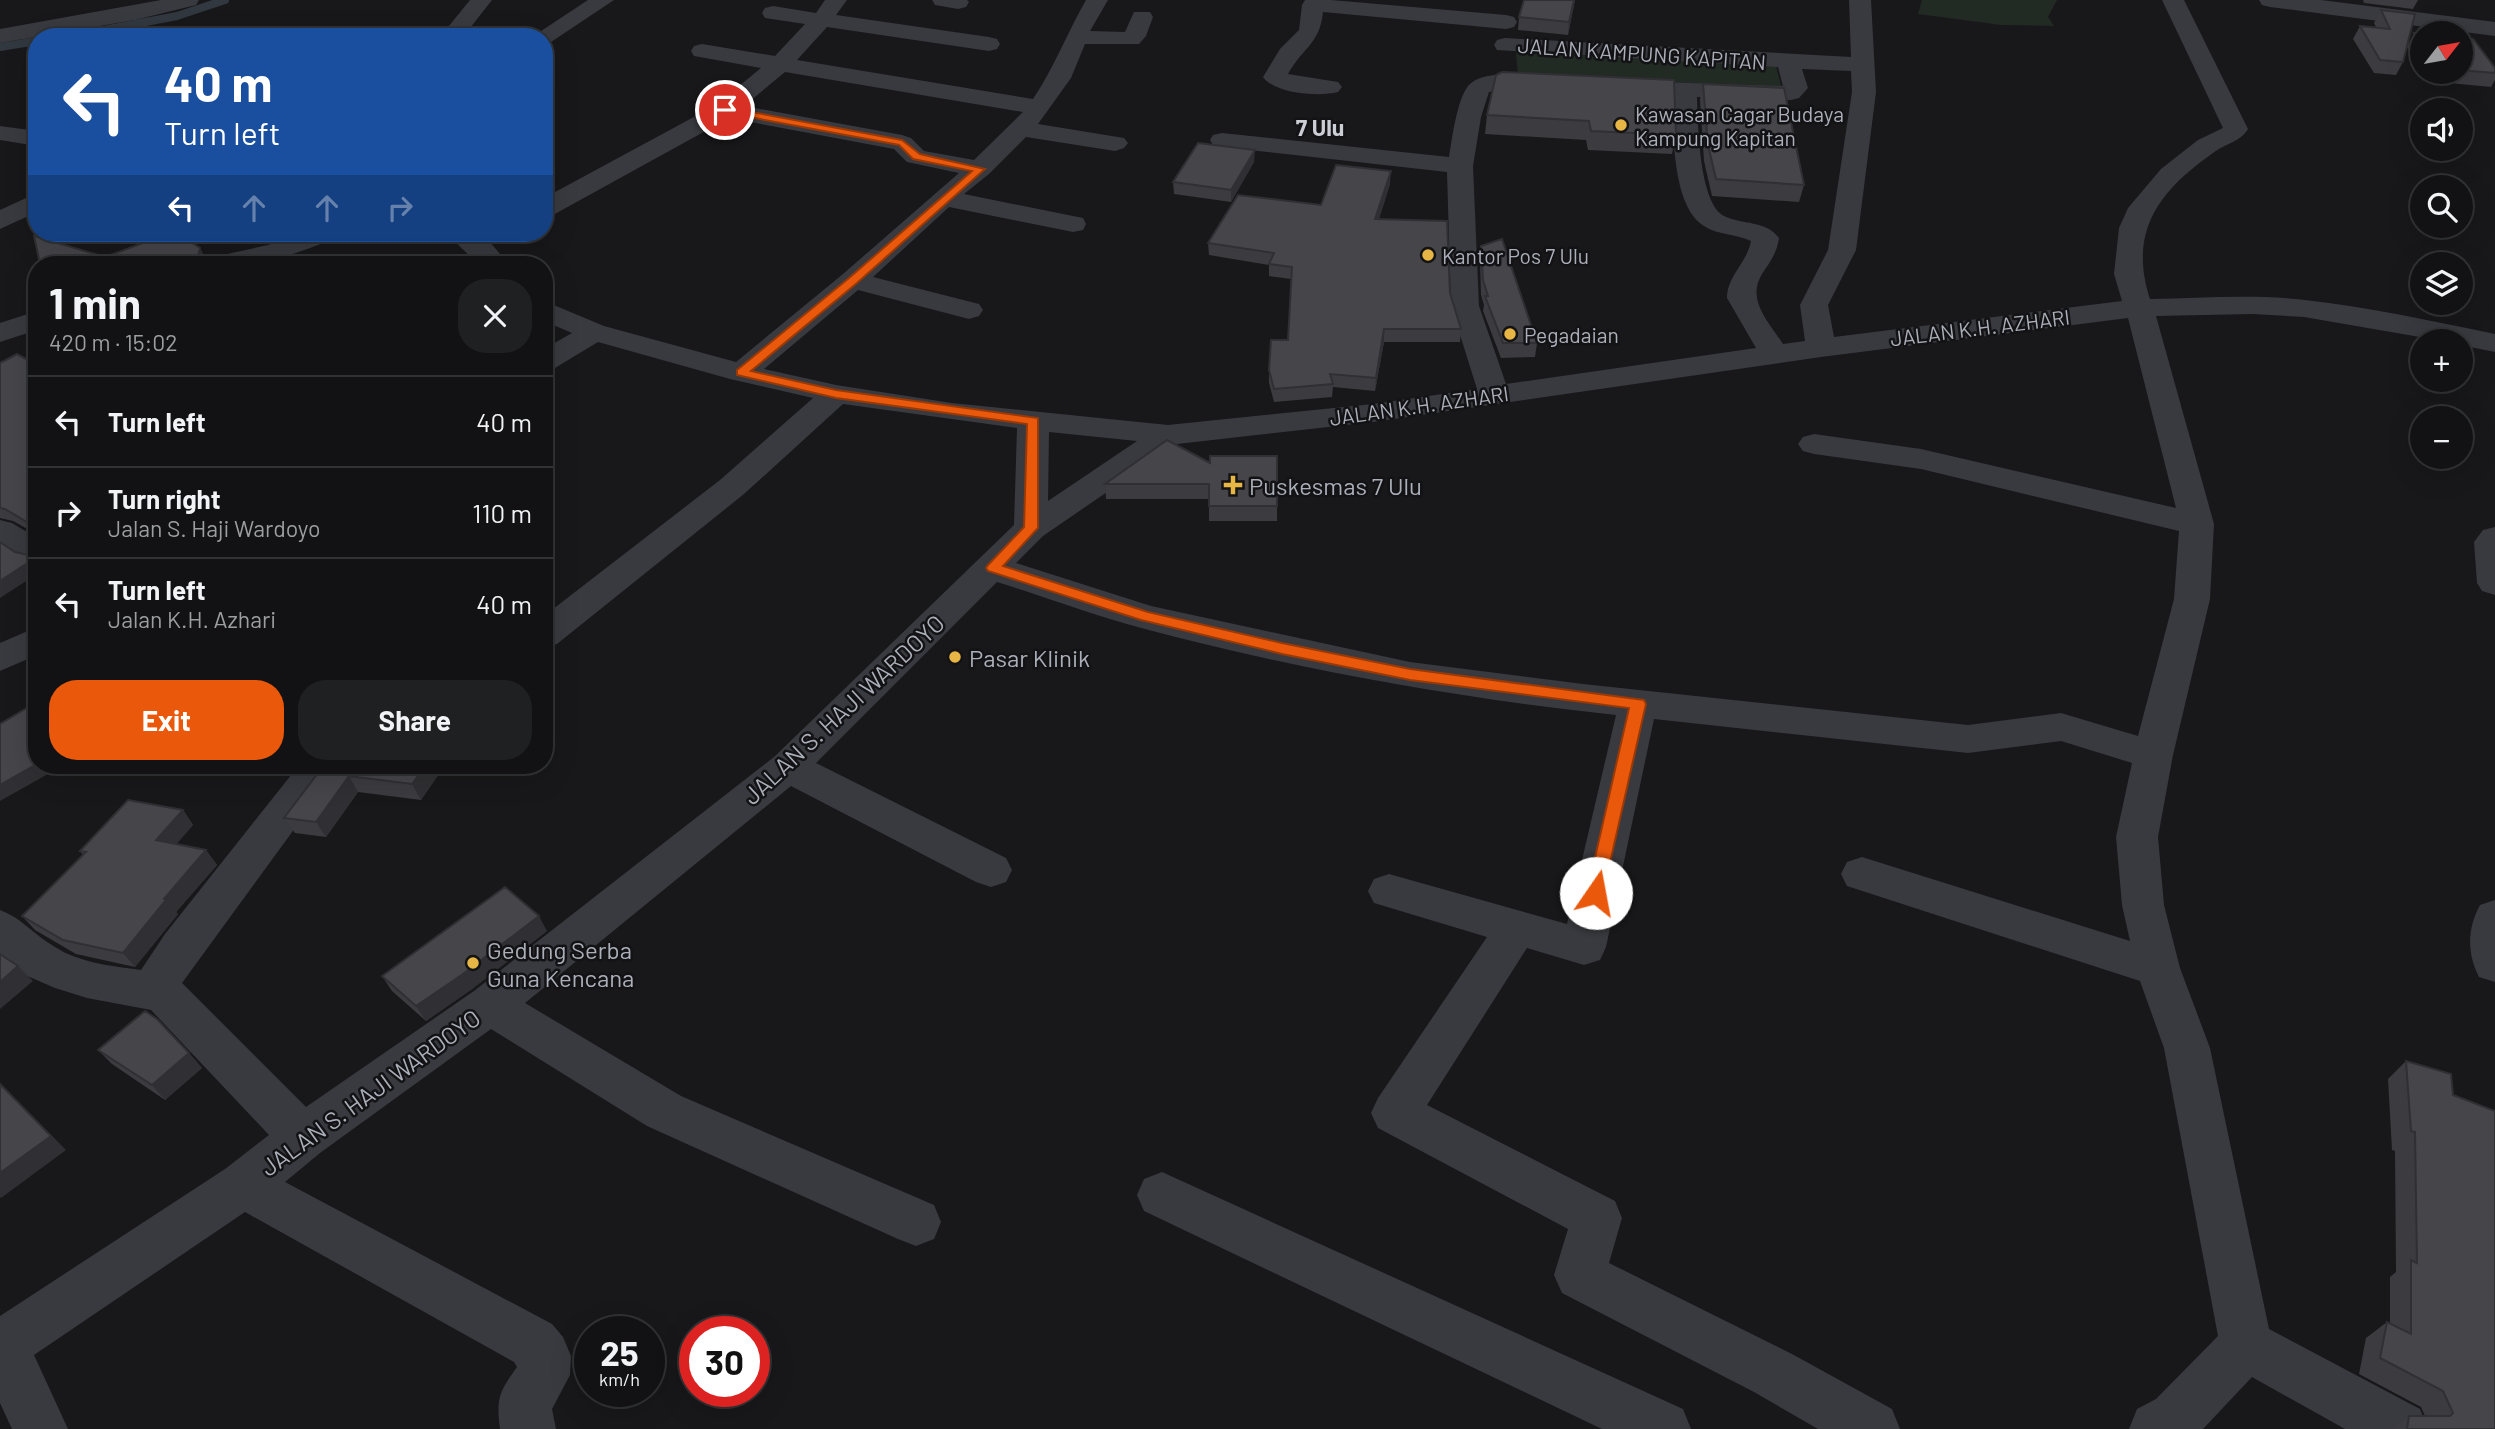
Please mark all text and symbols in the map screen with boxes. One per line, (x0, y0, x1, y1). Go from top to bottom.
north arrow (2410, 21, 2473, 84)
map controls (2410, 21, 2473, 469)
street label: JALAN KAMPUNG KAPITAN (1517, 32, 1767, 74)
text: 40 m (164, 53, 272, 112)
icon: left (49, 56, 140, 147)
pin (695, 80, 755, 140)
icon: arrive (706, 91, 744, 129)
button: sound (2410, 98, 2473, 161)
place label: Kawasan Cagar Budaya Kampung Kapitan (1635, 101, 1844, 150)
text: Turn left (164, 113, 281, 151)
district label: 7 Ulu (1296, 113, 1344, 141)
marker: Kawasan Cagar Budaya Kampung Kapitan (1613, 117, 1629, 133)
button: search (2410, 175, 2473, 238)
icon: left (162, 189, 200, 227)
icon: ahead (235, 189, 273, 227)
icon: ahead (308, 189, 346, 227)
icon: right (381, 189, 419, 227)
place label: Kantor Pos 7 Ulu (1442, 243, 1589, 268)
marker: Kantor Pos 7 Ulu (1420, 247, 1436, 263)
button: layers (2410, 252, 2473, 315)
text: 1 min (49, 277, 141, 327)
button: close (458, 279, 532, 353)
street label: JALAN K.H. AZHARI (1889, 304, 2071, 350)
place label: Pegadaian (1524, 322, 1619, 347)
marker: Pegadaian (1502, 326, 1518, 342)
text: 420 m · 15:02 (49, 328, 178, 356)
button: + (2410, 329, 2473, 392)
street label: JALAN K.H. AZHARI (1328, 380, 1510, 430)
icon: left (49, 403, 87, 441)
text: Turn left (108, 406, 206, 437)
text: 40 m (476, 406, 532, 437)
button: − (2410, 406, 2473, 469)
place label: Puskesmas 7 Ulu (1249, 471, 1422, 500)
marker: Puskesmas 7 Ulu (1223, 475, 1243, 495)
text: Turn right (108, 483, 221, 514)
icon: right (49, 494, 87, 532)
text: 110 m (472, 497, 532, 528)
text: Jalan S. Haji Wardoyo (108, 514, 321, 542)
text: Turn left (108, 574, 206, 605)
icon: left (49, 585, 87, 623)
text: 40 m (476, 588, 532, 619)
text: Jalan K.H. Azhari (108, 605, 276, 633)
street label: JALAN S. HAJI WARDOYO (736, 608, 950, 810)
place label: Pasar Klinik (969, 643, 1090, 672)
marker: Pasar Klinik (947, 649, 963, 665)
button: Exit (49, 680, 284, 760)
button: Share (298, 680, 532, 760)
position arrow (1559, 856, 1633, 930)
place label: Gedung Serba Guna Kencana (487, 935, 634, 992)
marker: Gedung Serba Guna Kencana (465, 955, 481, 971)
street label: JALAN S. HAJI WARDOYO (254, 1002, 486, 1182)
speed limit sign: 30 (679, 1316, 770, 1407)
text: 25 (600, 1331, 639, 1373)
text: km/h (599, 1368, 640, 1390)

